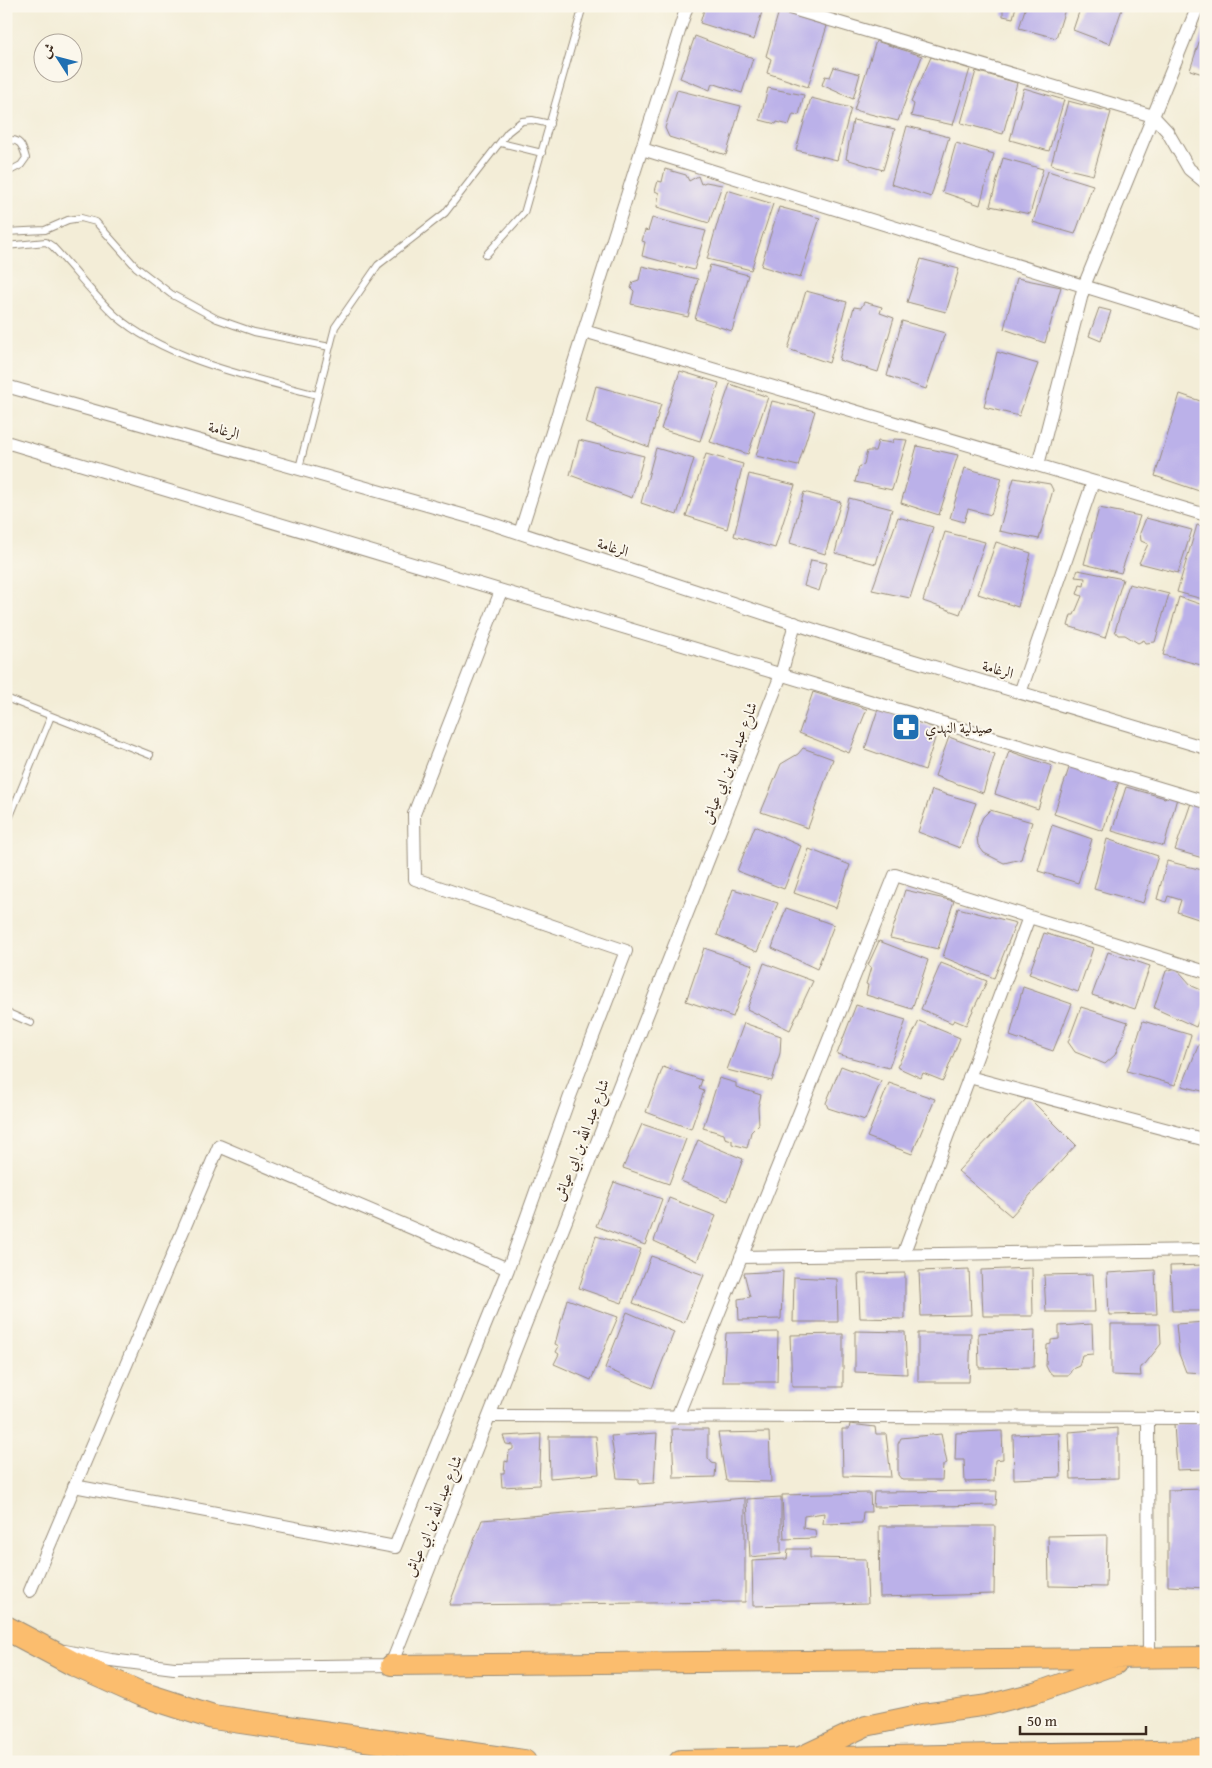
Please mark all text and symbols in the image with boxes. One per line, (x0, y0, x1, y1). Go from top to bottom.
north arrow (32, 32, 82, 82)
text: ش (35, 39, 60, 62)
street label: الرغامة (206, 416, 242, 444)
street label: الرغامة (595, 532, 631, 562)
street label: الرغامة (980, 654, 1016, 684)
street label: شارع عبد الله بن ابي عياش (695, 698, 765, 828)
pharmacy icon: صيدلية النهدي (891, 712, 921, 742)
place label: صيدلية النهدي (925, 717, 993, 740)
street label: شارع عبد الله بن ابي عياش (547, 1075, 617, 1205)
street label: شارع عبد الله بن ابي عياش (398, 1452, 470, 1581)
scale bar (1020, 1703, 1146, 1735)
text: 50 m (1027, 1710, 1058, 1731)

